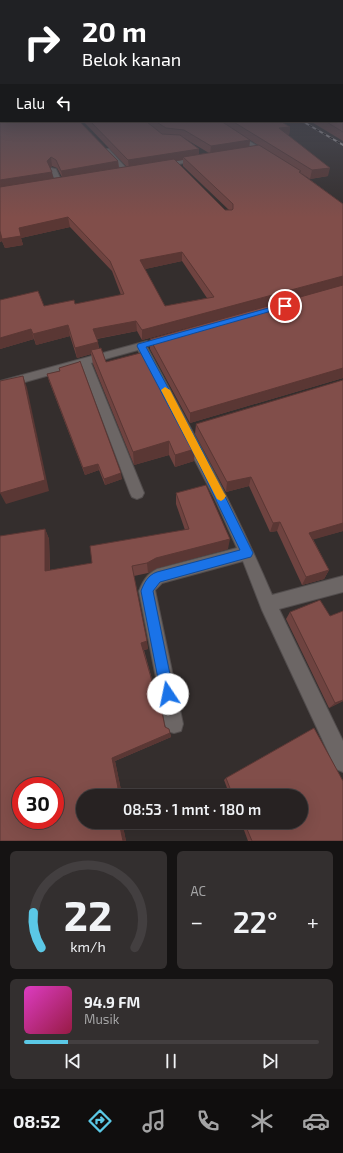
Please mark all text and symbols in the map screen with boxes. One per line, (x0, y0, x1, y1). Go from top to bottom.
text: 20 m (82, 14, 147, 48)
icon: right (16, 16, 68, 68)
text: Belok kanan (82, 48, 181, 70)
icon: left (53, 92, 75, 114)
text: Lalu (16, 94, 45, 112)
pin (268, 289, 302, 323)
icon: arrive (274, 295, 296, 317)
position arrow (147, 673, 189, 715)
speed limit sign: 30 (12, 777, 64, 829)
text: 08:53 · 1 mnt · 180 m (123, 800, 261, 818)
text: AC (191, 883, 206, 899)
text: 22 (64, 889, 112, 939)
text: 22° (233, 903, 278, 939)
text: − (191, 908, 203, 934)
text: + (307, 908, 319, 934)
text: km/h (71, 938, 106, 955)
text: 94.9 FM (84, 993, 140, 1011)
text: Musik (84, 1011, 119, 1027)
icon: previous (62, 1050, 84, 1072)
icon: pause (160, 1050, 182, 1072)
icon: next (259, 1050, 281, 1072)
icon: directions (86, 1107, 114, 1135)
icon: music (140, 1107, 168, 1135)
icon: phone (194, 1107, 222, 1135)
icon: climate (248, 1107, 276, 1135)
icon: car (302, 1107, 330, 1135)
text: 08:52 (13, 1110, 61, 1132)

